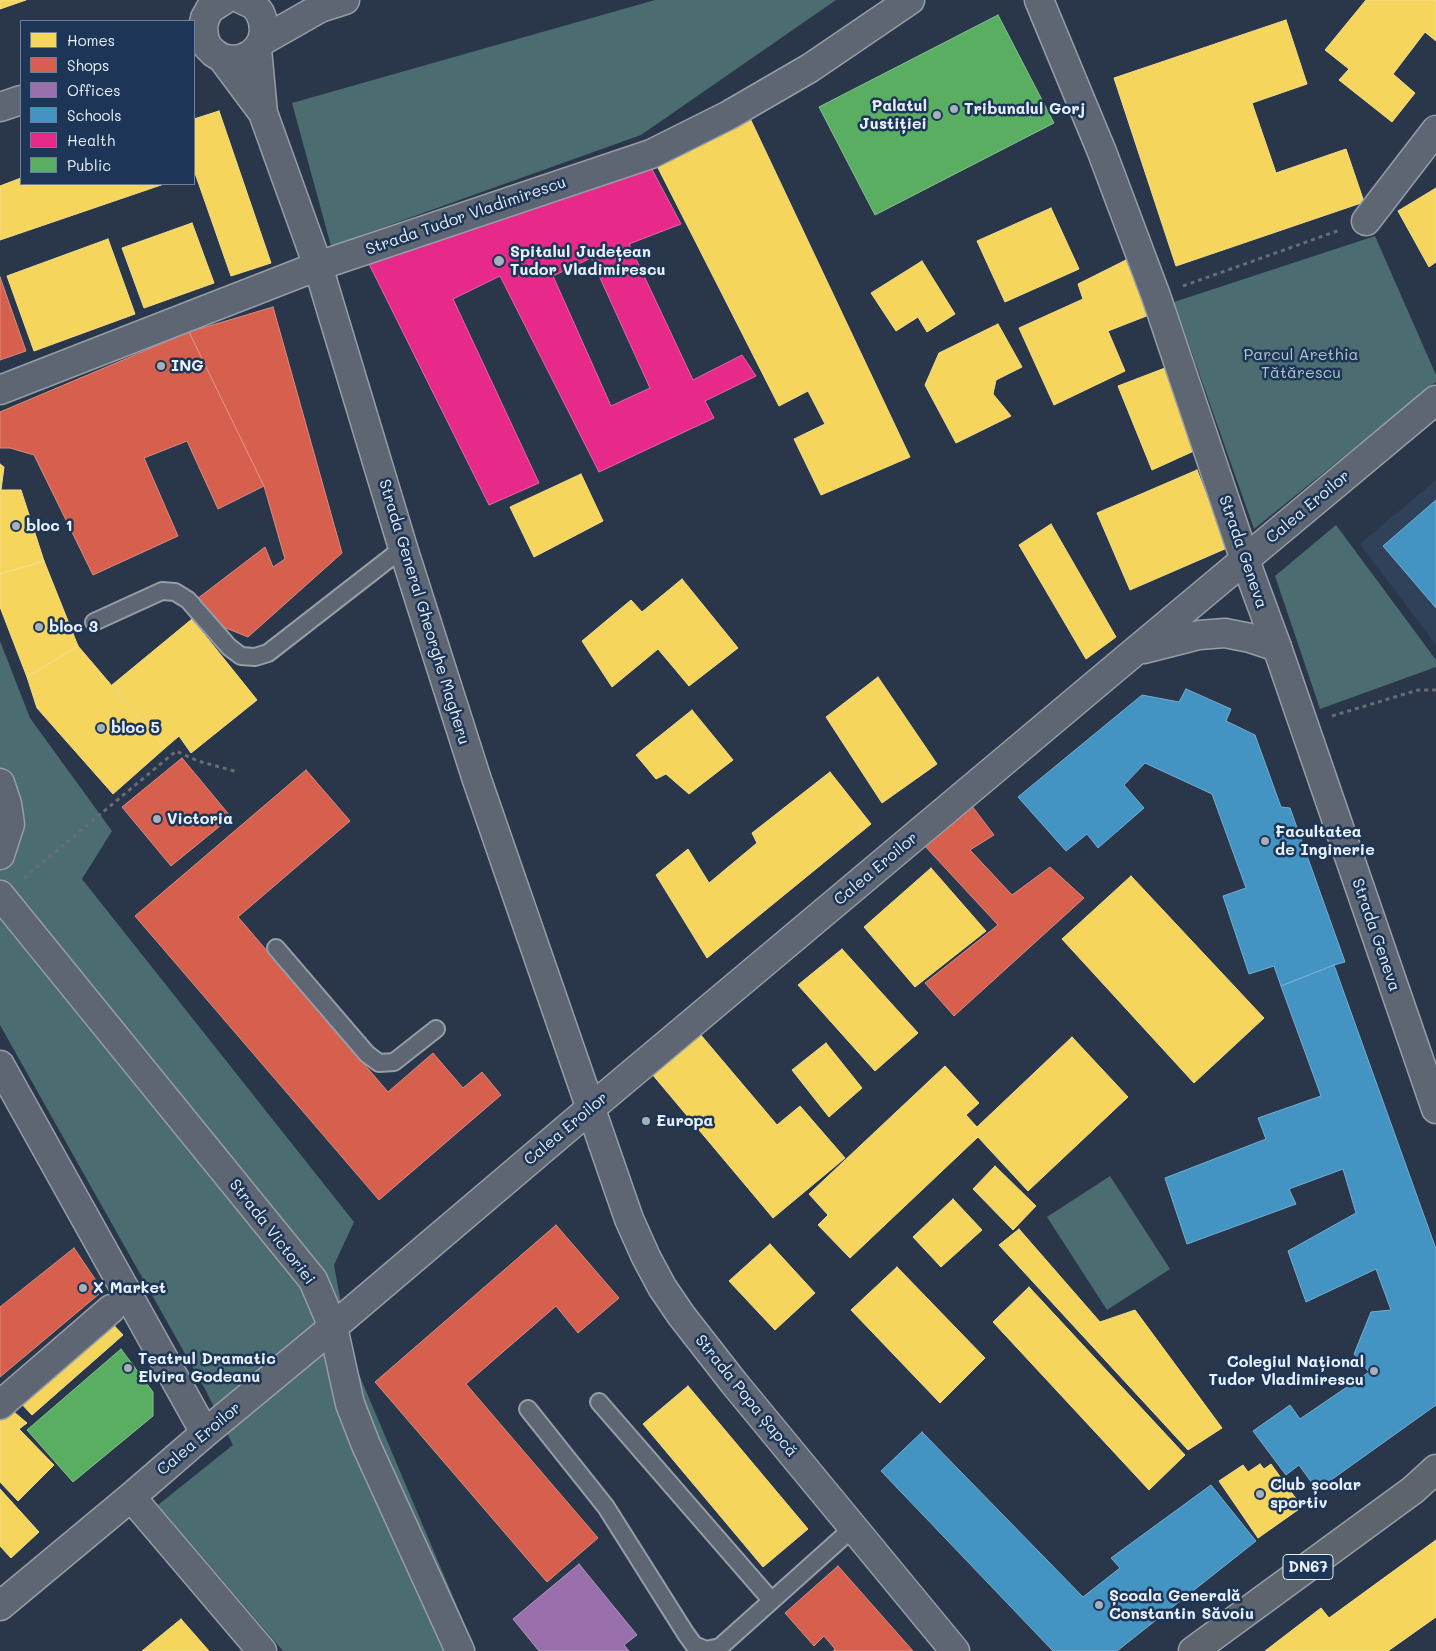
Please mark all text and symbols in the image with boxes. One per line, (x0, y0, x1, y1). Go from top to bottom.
legend (20, 20, 195, 185)
text: Homes (67, 30, 115, 50)
text: Shops (67, 55, 109, 75)
text: Offices (67, 80, 121, 100)
place label: Palatul Justiției (859, 96, 927, 134)
place label: Tribunalul Gorj (964, 99, 1085, 119)
marker: Tribunalul Gorj (948, 103, 960, 115)
text: Schools (67, 105, 122, 125)
marker: Palatul Justiției (931, 109, 943, 121)
text: Health (67, 130, 115, 150)
text: Public (67, 155, 111, 175)
street label: Strada Tudor Vladimirescu (363, 173, 569, 259)
place label: Spitalul Județean Tudor Vladimirescu (510, 242, 666, 280)
marker: Spitalul Județean Tudor Vladimirescu (492, 254, 506, 268)
park label: Parcul Arethia Tătărescu (1243, 345, 1359, 383)
place label: ING (171, 356, 204, 376)
marker: ING (155, 360, 167, 372)
street label: Calea Eroilor (1262, 466, 1354, 548)
street label: Strada General Gheorghe Magheru (374, 477, 474, 747)
street label: Strada Geneva (1215, 493, 1271, 611)
place label: bloc 1 (26, 516, 73, 536)
marker: bloc 1 (10, 520, 22, 532)
place label: bloc 3 (49, 617, 98, 637)
marker: bloc 3 (33, 621, 45, 633)
place label: bloc 5 (111, 718, 160, 738)
marker: bloc 5 (95, 722, 107, 734)
place label: Victoria (167, 809, 233, 829)
marker: Victoria (151, 813, 163, 825)
place label: Facultatea de Inginerie (1275, 822, 1375, 860)
street label: Calea Eroilor (830, 828, 922, 910)
marker: Facultatea de Inginerie (1259, 835, 1271, 847)
street label: Strada Geneva (1348, 876, 1404, 994)
street label: Calea Eroilor (520, 1088, 612, 1170)
place label: Europa (656, 1111, 713, 1131)
marker: Europa (640, 1115, 652, 1127)
street label: Strada Victoriei (225, 1176, 319, 1288)
place label: X Market (93, 1278, 166, 1298)
marker: X Market (77, 1282, 89, 1294)
street label: Strada Popa Șapcă (691, 1331, 801, 1461)
place label: Teatrul Dramatic Elvira Godeanu (138, 1349, 276, 1387)
place label: Colegiul Național Tudor Vladimirescu (1208, 1352, 1364, 1390)
marker: Teatrul Dramatic Elvira Godeanu (122, 1362, 134, 1374)
marker: Colegiul Național Tudor Vladimirescu (1368, 1365, 1380, 1377)
street label: Calea Eroilor (153, 1398, 245, 1480)
place label: Club școlar sportiv (1270, 1475, 1361, 1513)
marker: Club școlar sportiv (1254, 1488, 1266, 1500)
road number: DN67 (1283, 1554, 1333, 1580)
place label: Școala Generală Constantin Săvoiu (1109, 1586, 1254, 1624)
marker: Școala Generală Constantin Săvoiu (1093, 1599, 1105, 1611)

